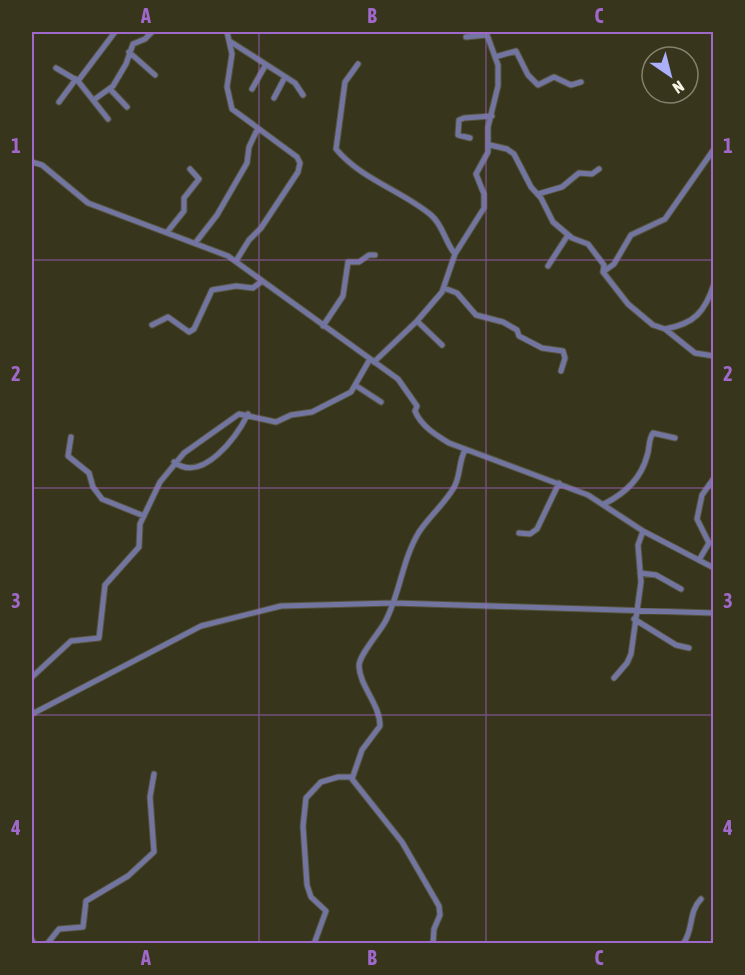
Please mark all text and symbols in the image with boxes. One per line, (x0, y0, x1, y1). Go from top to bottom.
text: A (140, 4, 151, 27)
text: B (367, 4, 377, 27)
text: C (595, 4, 604, 27)
north arrow (640, 45, 700, 105)
text: N (670, 77, 688, 97)
text: 1 (11, 134, 21, 157)
text: 1 (723, 134, 733, 157)
text: 2 (11, 362, 21, 385)
text: 2 (723, 362, 733, 385)
text: 3 (11, 589, 21, 612)
text: 3 (723, 589, 733, 612)
text: 4 (10, 816, 21, 839)
text: 4 (722, 816, 733, 839)
text: A (140, 946, 151, 969)
text: B (367, 946, 377, 969)
text: C (595, 946, 604, 969)

